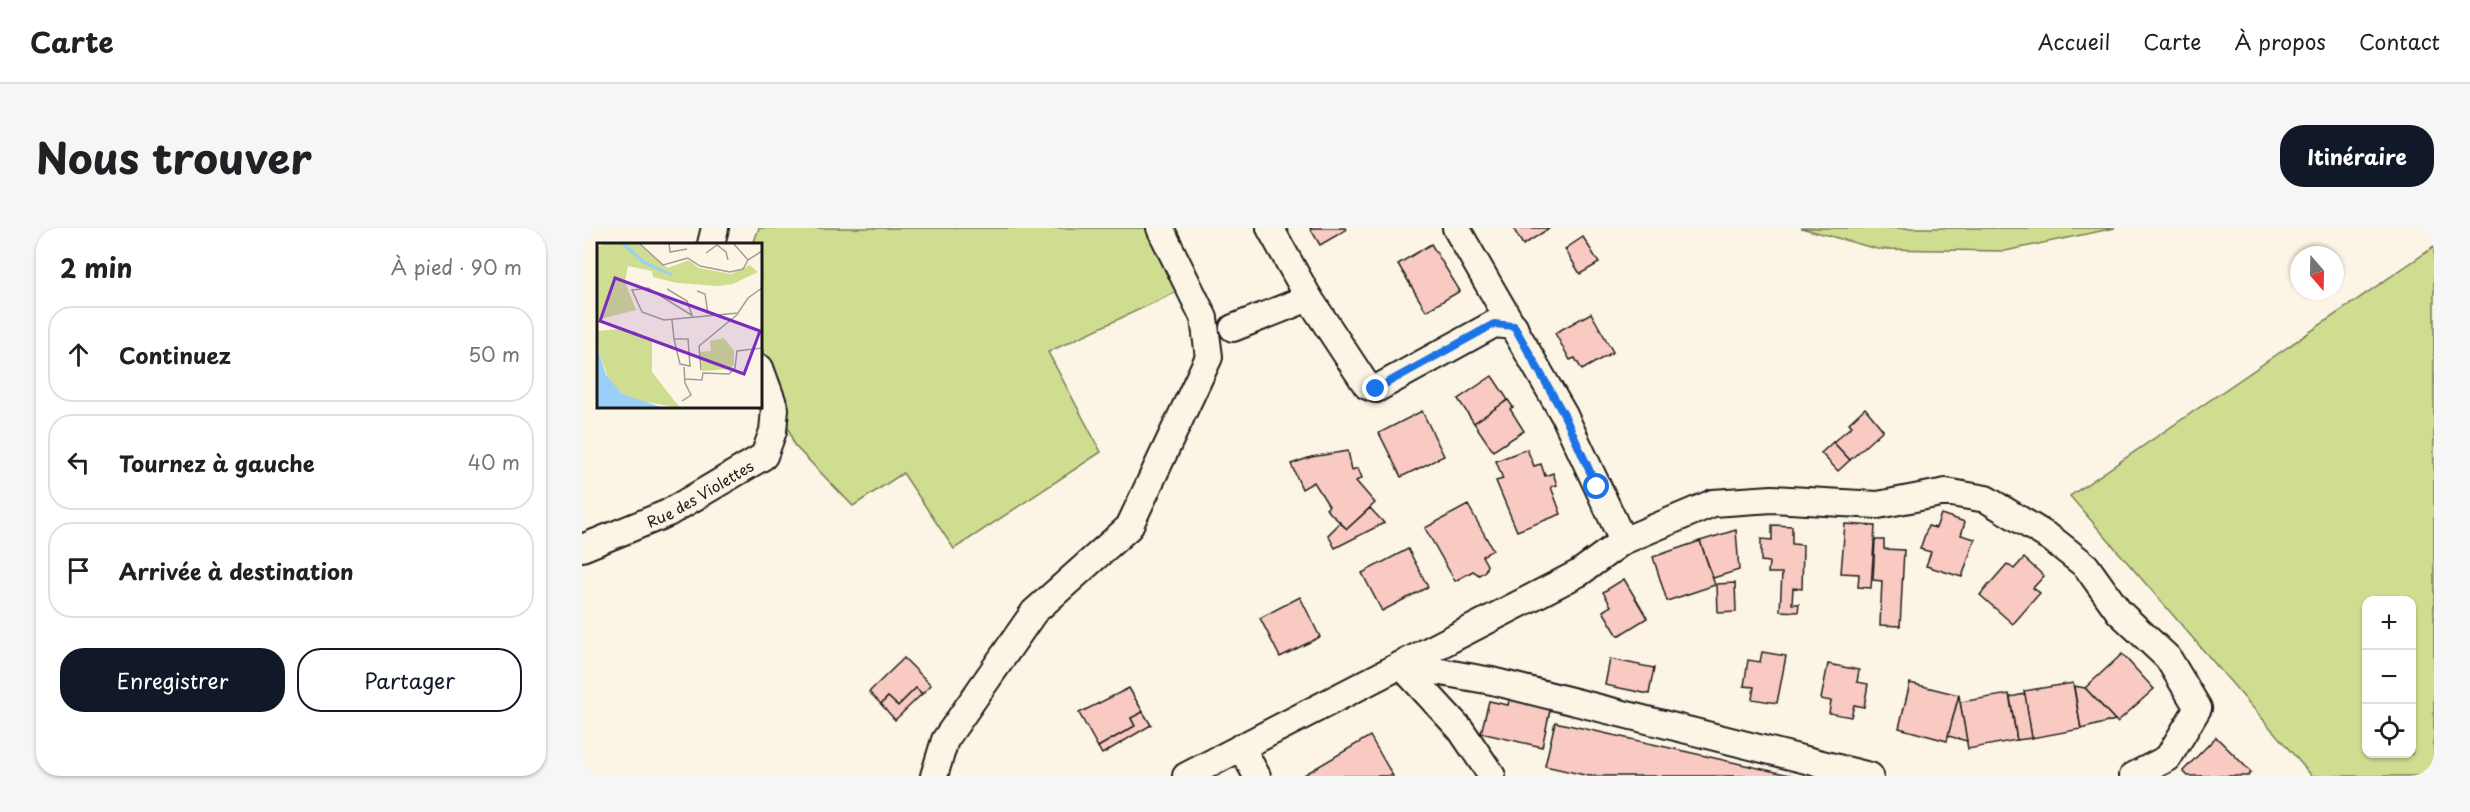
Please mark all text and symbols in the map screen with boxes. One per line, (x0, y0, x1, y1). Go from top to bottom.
text: Carte (30, 20, 114, 63)
text: Accueil (2038, 25, 2110, 57)
text: Carte (2143, 25, 2201, 57)
text: À propos (2234, 25, 2326, 57)
text: Contact (2359, 25, 2440, 57)
text: Nous trouver (36, 125, 312, 188)
button: Itinéraire (2280, 125, 2434, 187)
inset map (597, 243, 762, 408)
north arrow (2290, 246, 2344, 300)
text: 2 min (60, 248, 133, 287)
text: À pied · 90 m (391, 252, 522, 282)
icon: ahead (62, 338, 95, 371)
text: Continuez (119, 338, 231, 371)
text: 50 m (468, 339, 520, 369)
route end (1362, 375, 1388, 401)
icon: left (62, 446, 95, 479)
text: Tournez à gauche (119, 446, 315, 479)
text: 40 m (468, 447, 520, 477)
street label: Rue des Violettes (643, 454, 757, 532)
route start (1583, 473, 1609, 499)
icon: arrive (62, 554, 95, 587)
text: Arrivée à destination (119, 554, 353, 587)
map controls (2362, 596, 2416, 758)
button: + (2362, 596, 2416, 650)
button: Enregistrer (60, 648, 285, 712)
button: Partager (297, 648, 522, 712)
button: − (2362, 650, 2416, 704)
button: locate (2362, 704, 2416, 758)

